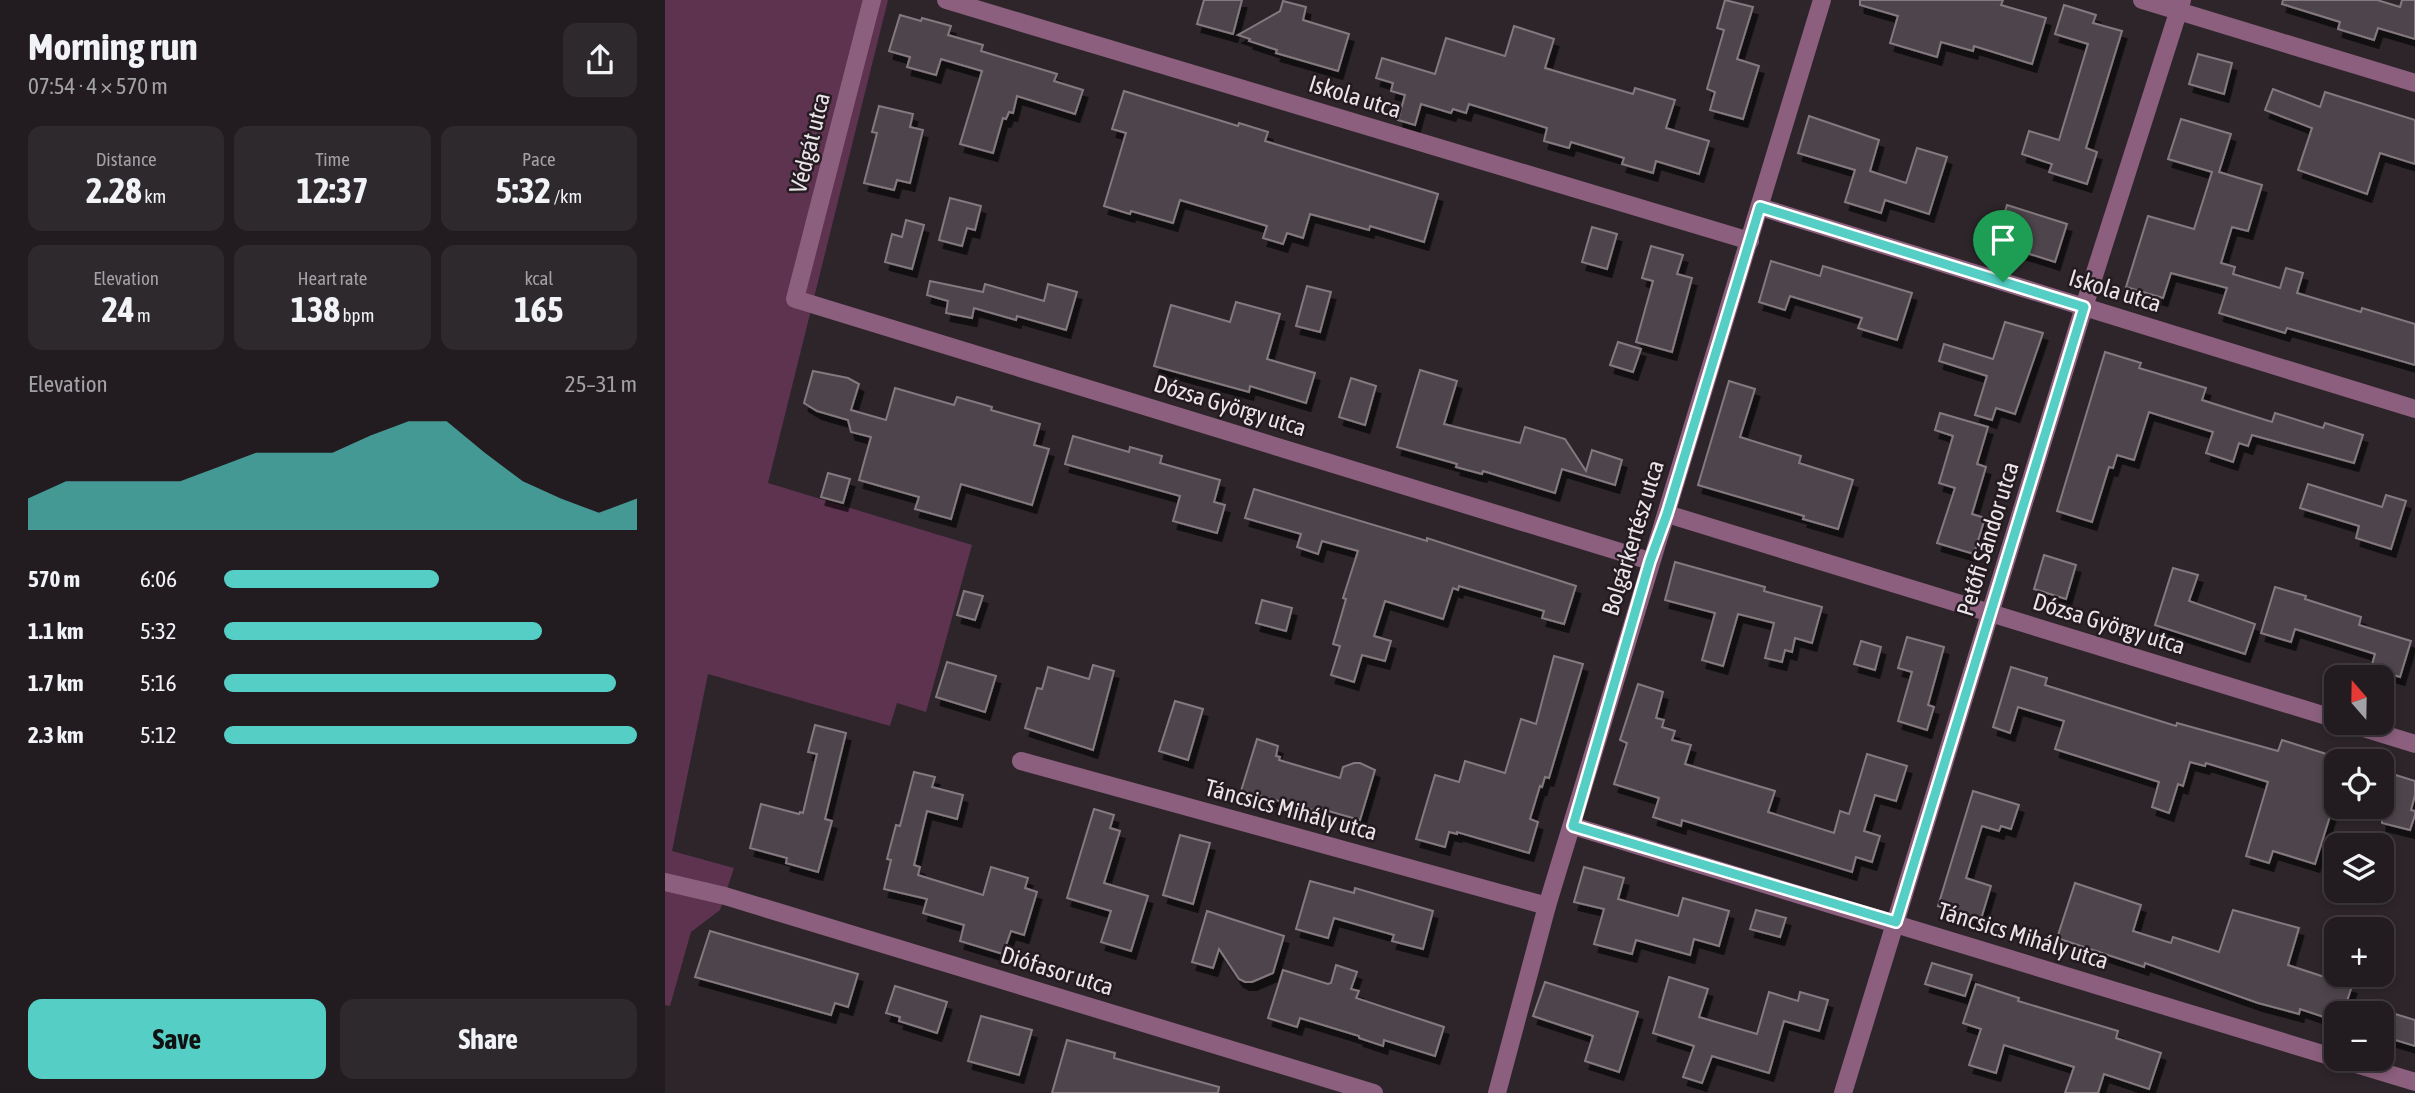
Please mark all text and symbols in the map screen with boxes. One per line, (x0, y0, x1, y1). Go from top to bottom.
button: share (563, 23, 637, 97)
text: Morning run (28, 25, 198, 68)
street label: Iskola utca (1306, 70, 1405, 123)
text: 07:54 · 4 × 570 m (28, 73, 168, 99)
street label: Védgát utca (784, 90, 835, 196)
text: Distance (96, 148, 157, 170)
text: Time (315, 148, 350, 170)
text: Pace (522, 148, 556, 170)
text: 2.28 (86, 170, 142, 210)
text: 12:37 (296, 170, 369, 210)
text: 5:32 (495, 170, 551, 210)
text: km (142, 185, 166, 207)
text: /km (551, 185, 582, 207)
pin (1973, 210, 2033, 282)
icon: arrive (1984, 221, 2022, 259)
street label: Iskola utca (2066, 264, 2165, 317)
text: Elevation (93, 267, 159, 289)
text: Heart rate (298, 267, 367, 289)
text: kcal (524, 267, 553, 289)
text: 24 (102, 289, 134, 329)
text: 138 (291, 289, 340, 329)
text: 165 (514, 289, 564, 329)
text: m (134, 304, 151, 326)
text: bpm (340, 304, 374, 326)
street label: Dózsa György utca (1151, 370, 1310, 442)
text: Elevation (28, 371, 108, 397)
text: 25–31 m (565, 371, 637, 397)
street label: Bolgárkertész utca (1596, 457, 1669, 619)
street label: Petőfi Sándor utca (1951, 458, 2024, 619)
text: 570 m (28, 566, 80, 592)
text: 6:06 (140, 566, 177, 592)
street label: Dózsa György utca (2030, 588, 2189, 660)
text: 1.1 km (28, 618, 84, 644)
text: 5:32 (140, 618, 177, 644)
north arrow (2324, 665, 2394, 735)
map controls (2324, 665, 2394, 1071)
text: 1.7 km (28, 670, 84, 696)
text: 5:16 (140, 670, 177, 696)
text: 2.3 km (28, 722, 84, 748)
text: 5:12 (140, 722, 177, 748)
button: locate (2324, 749, 2394, 819)
street label: Táncsics Mihály utca (1202, 774, 1380, 845)
button: layers (2324, 833, 2394, 903)
street label: Táncsics Mihály utca (1934, 897, 2112, 974)
button: + (2324, 917, 2394, 987)
street label: Diófasor utca (998, 941, 1117, 1000)
button: Save (28, 999, 326, 1079)
button: Share (340, 999, 637, 1079)
button: − (2324, 1001, 2394, 1071)

